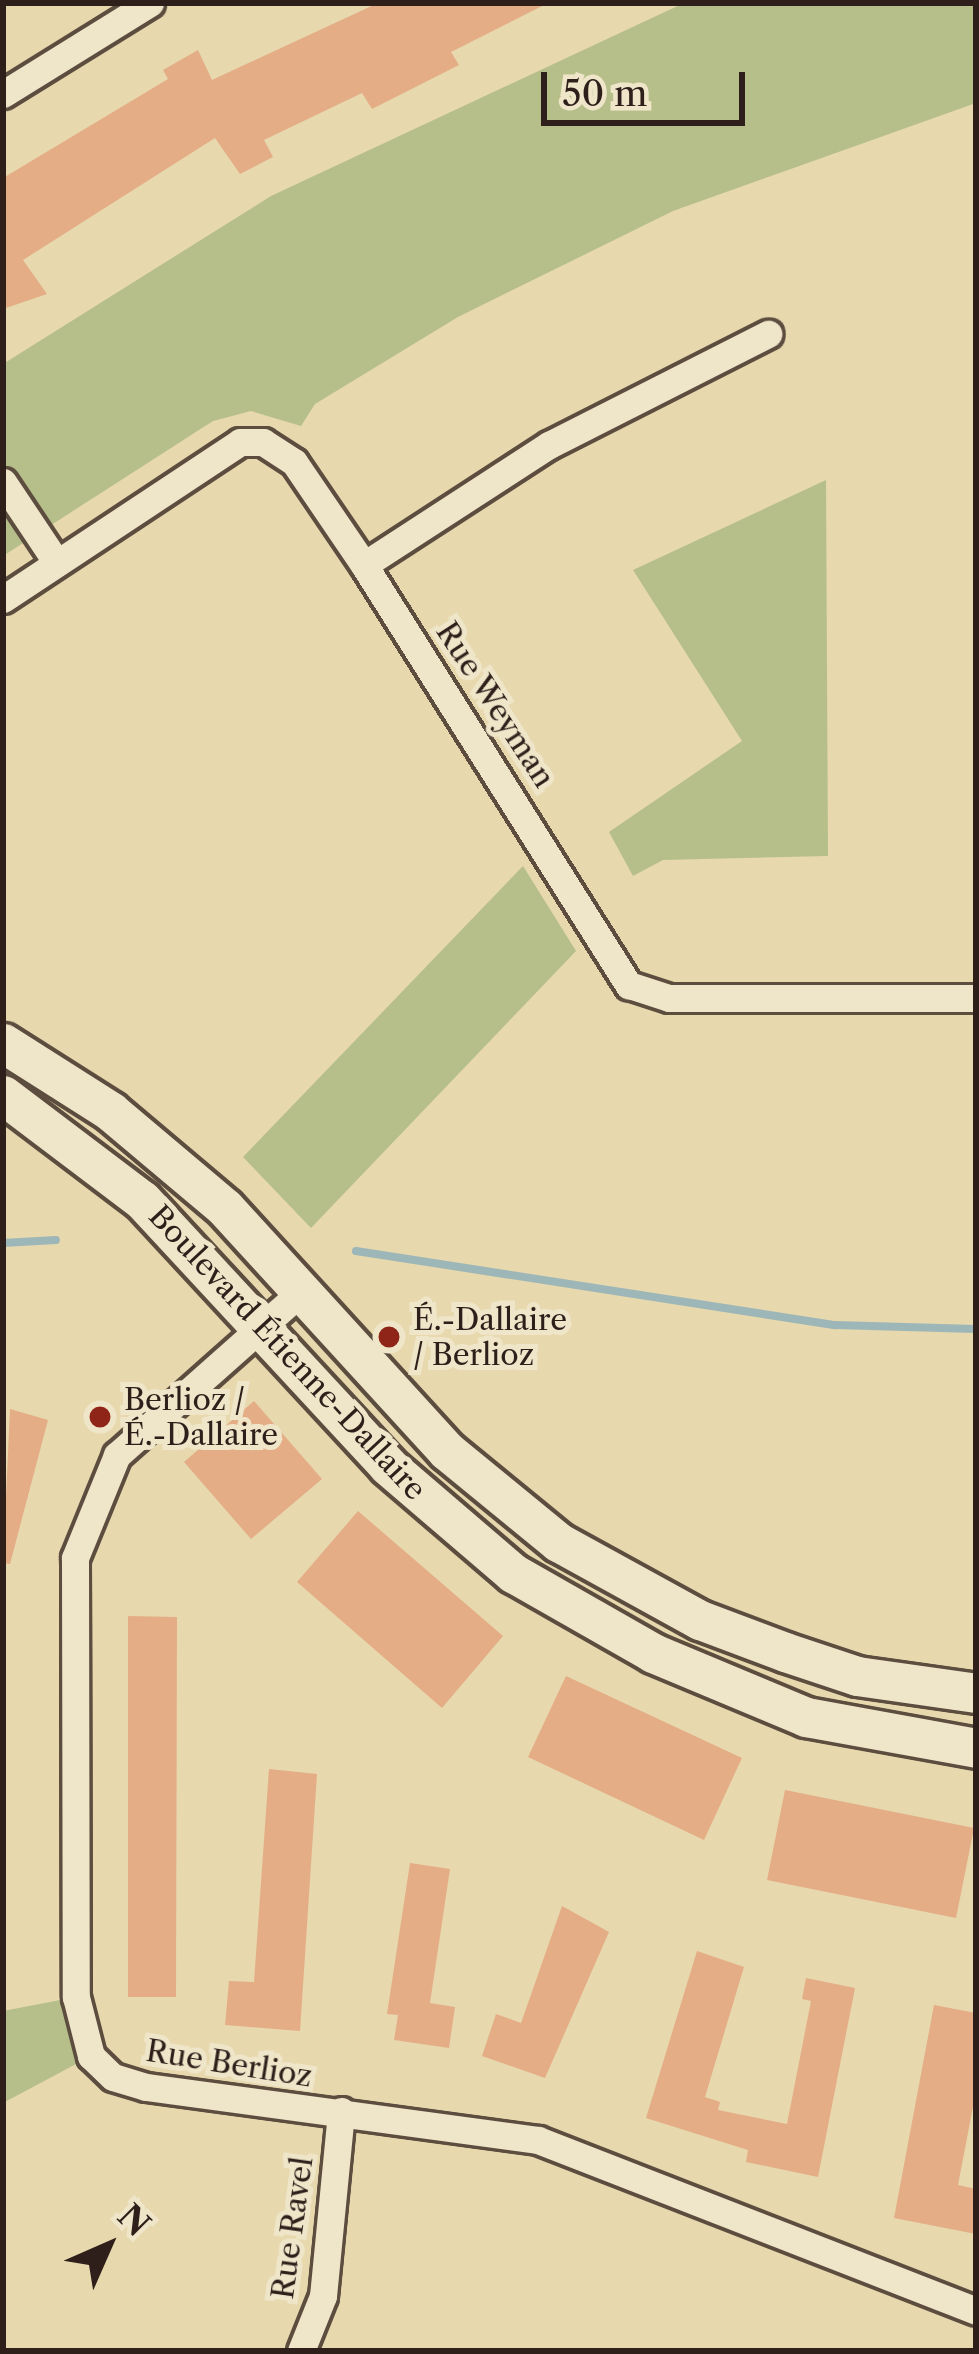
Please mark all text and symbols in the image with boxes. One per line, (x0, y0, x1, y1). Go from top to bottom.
scale bar (547, 48, 751, 122)
text: 50 m (562, 71, 647, 115)
street label: Rue Weyman (428, 615, 562, 795)
street label: Boulevard Étienne-Dallaire (141, 1198, 433, 1508)
place label: É.-Dallaire / Berlioz (413, 1302, 567, 1372)
marker: É.-Dallaire / Berlioz (376, 1324, 402, 1350)
place label: Berlioz / É.-Dallaire (124, 1382, 278, 1452)
marker: Berlioz / É.-Dallaire (87, 1404, 113, 1430)
street label: Rue Berlioz (143, 2033, 315, 2095)
street label: Rue Ravel (265, 2155, 321, 2301)
north arrow (48, 2186, 168, 2306)
text: N (109, 2196, 158, 2245)

